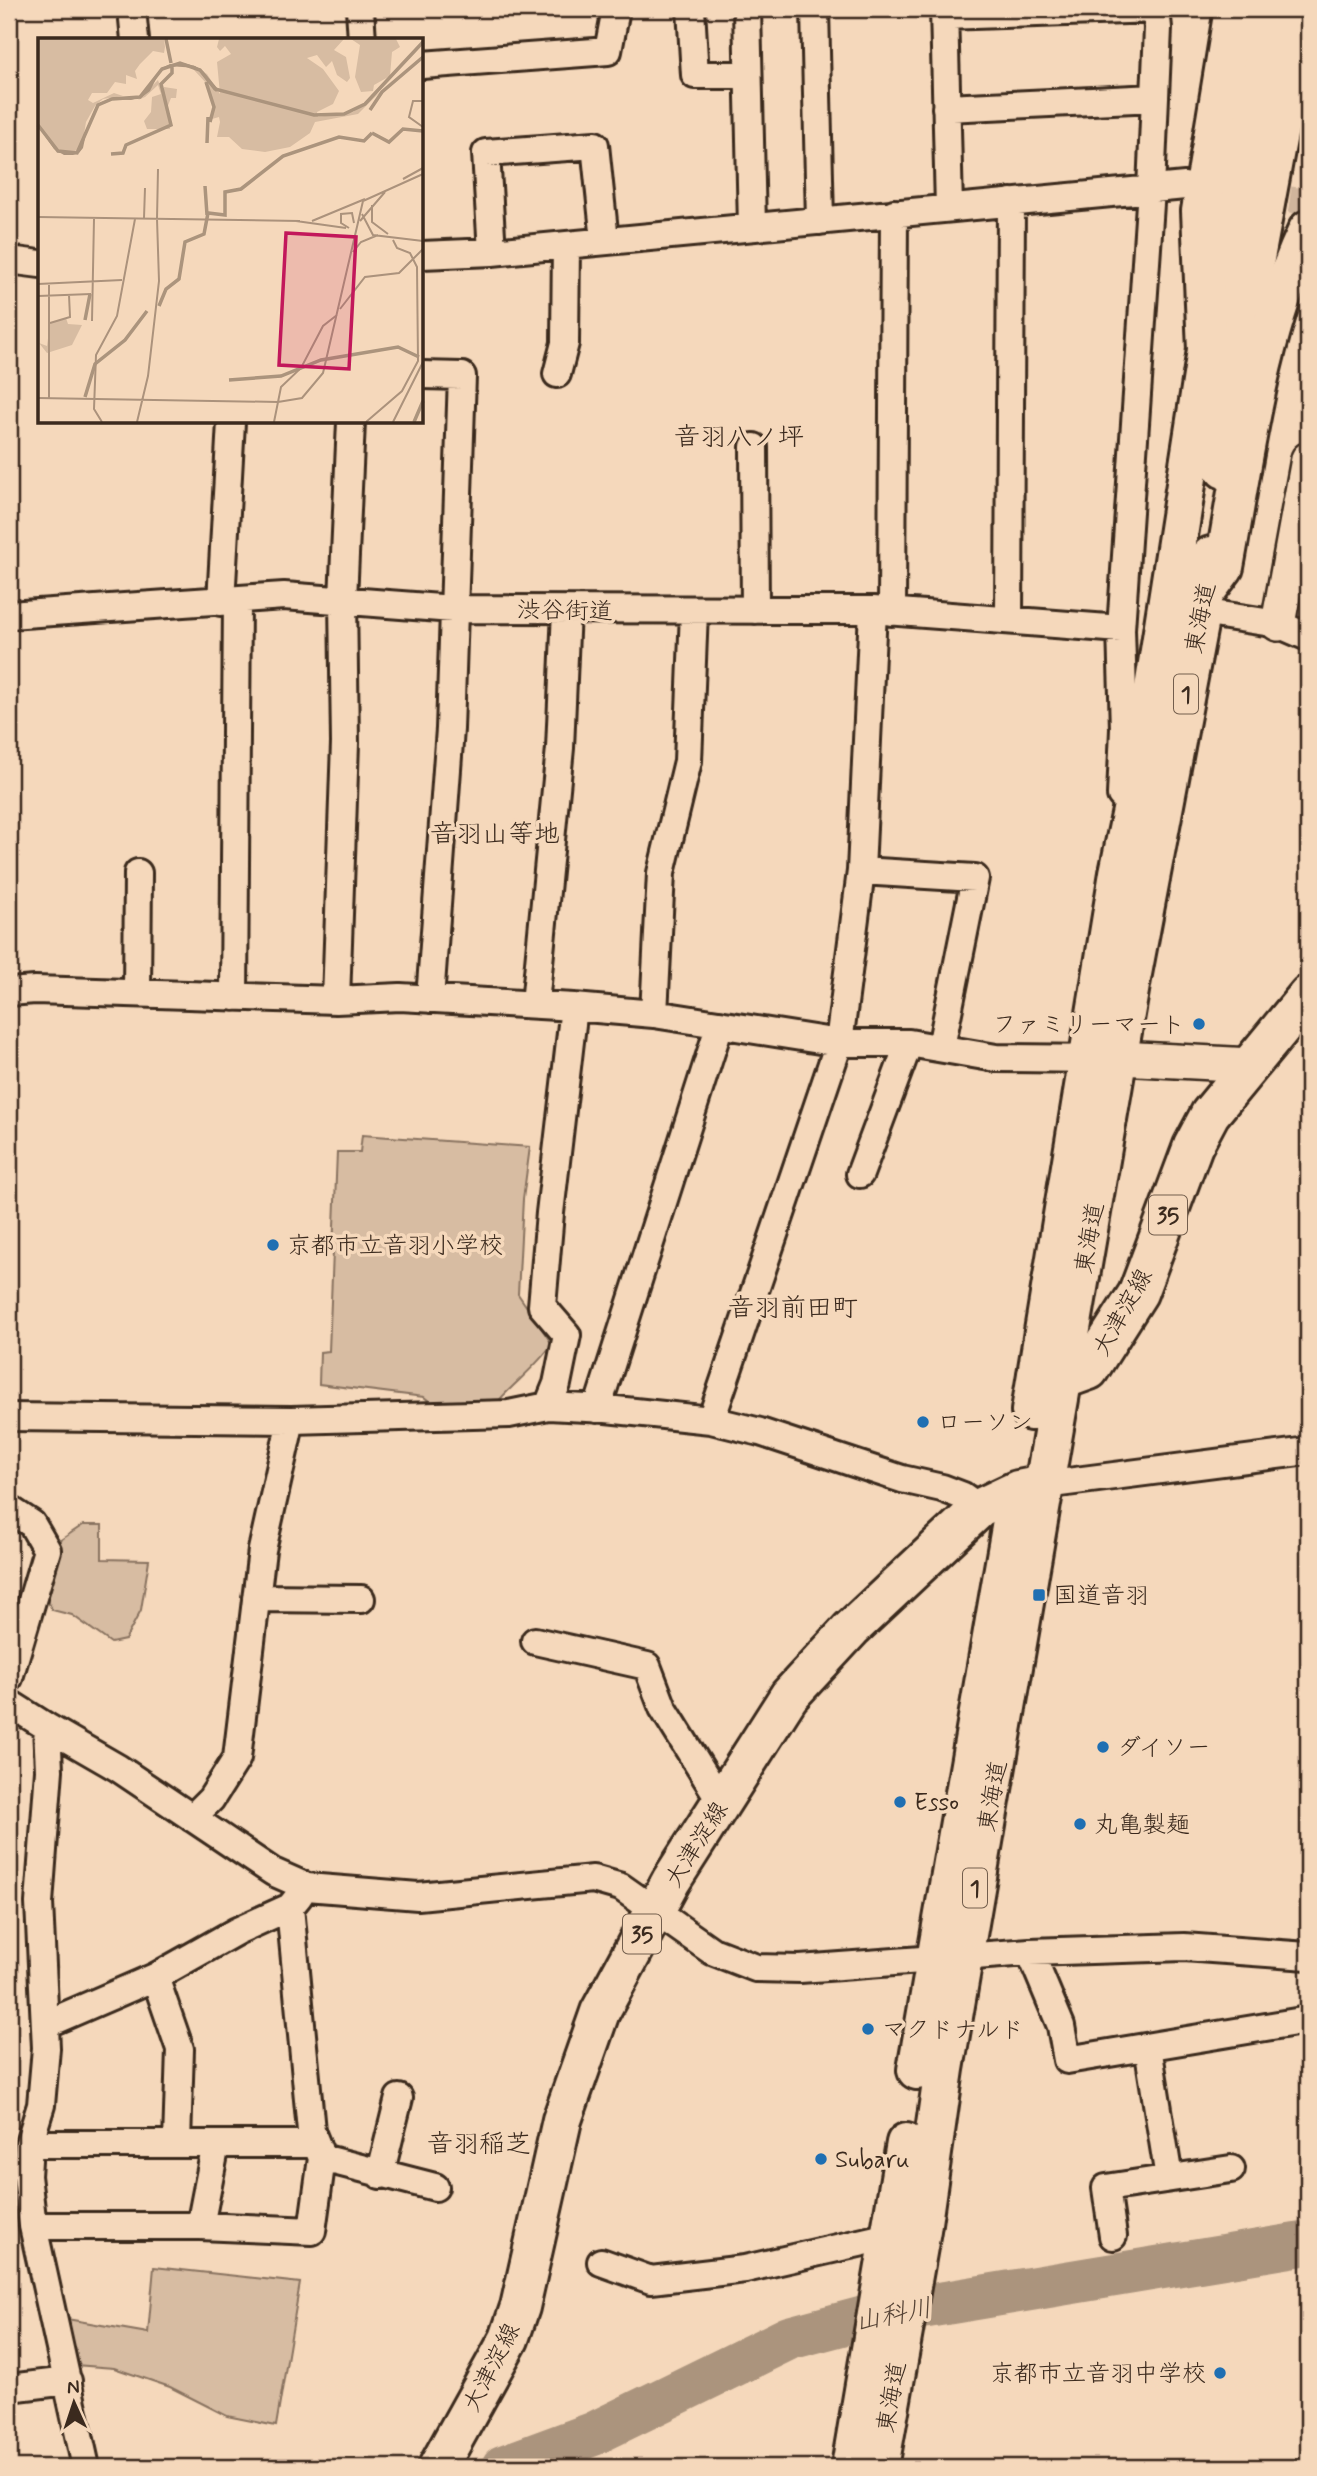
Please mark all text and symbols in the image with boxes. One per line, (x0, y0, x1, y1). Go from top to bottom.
inset map (38, 38, 424, 424)
district label: 音羽八ノ坪 (674, 421, 804, 455)
street label: 東海道 (1179, 580, 1224, 657)
street label: 渋谷街道 (517, 595, 613, 628)
road number: 1 (1174, 674, 1198, 714)
district label: 音羽山等地 (430, 818, 560, 852)
place label: ファミリーマート (993, 1010, 1185, 1041)
marker: ファミリーマート (1191, 1016, 1207, 1032)
road number: 35 (1149, 1196, 1187, 1234)
street label: 東海道 (1069, 1200, 1112, 1276)
place label: 京都市立音羽小学校 (287, 1231, 503, 1262)
marker: 京都市立音羽小学校 (265, 1237, 281, 1253)
street label: 大津淀線 (1086, 1263, 1160, 1362)
district label: 音羽前田町 (728, 1292, 858, 1326)
place label: ローソン (937, 1408, 1033, 1439)
marker: ローソン (915, 1414, 931, 1430)
place label: 国道音羽 (1053, 1581, 1149, 1612)
marker: 国道音羽 (1031, 1587, 1047, 1603)
place label: ダイソー (1117, 1733, 1211, 1764)
marker: ダイソー (1095, 1739, 1111, 1755)
street label: 東海道 (972, 1758, 1015, 1834)
place label: Esso (914, 1788, 959, 1819)
marker: Esso (892, 1794, 908, 1810)
street label: 大津淀線 (659, 1796, 736, 1894)
place label: 丸亀製麺 (1094, 1810, 1190, 1841)
marker: 丸亀製麺 (1072, 1816, 1088, 1832)
road number: 1 (963, 1868, 987, 1908)
road number: 35 (623, 1914, 661, 1954)
place label: マクドナルド (882, 2015, 1024, 2046)
marker: マクドナルド (860, 2021, 876, 2037)
district label: 音羽稲芝 (427, 2128, 531, 2162)
place label: Subaru (835, 2145, 909, 2176)
marker: Subaru (813, 2151, 829, 2167)
water label: 山科川 (852, 2292, 935, 2340)
street label: 大津淀線 (457, 2318, 528, 2417)
street label: 東海道 (871, 2359, 914, 2435)
place label: 京都市立音羽中学校 (990, 2359, 1206, 2390)
marker: 京都市立音羽中学校 (1212, 2365, 1228, 2381)
north arrow (38, 2368, 108, 2438)
text: N (66, 2375, 80, 2400)

